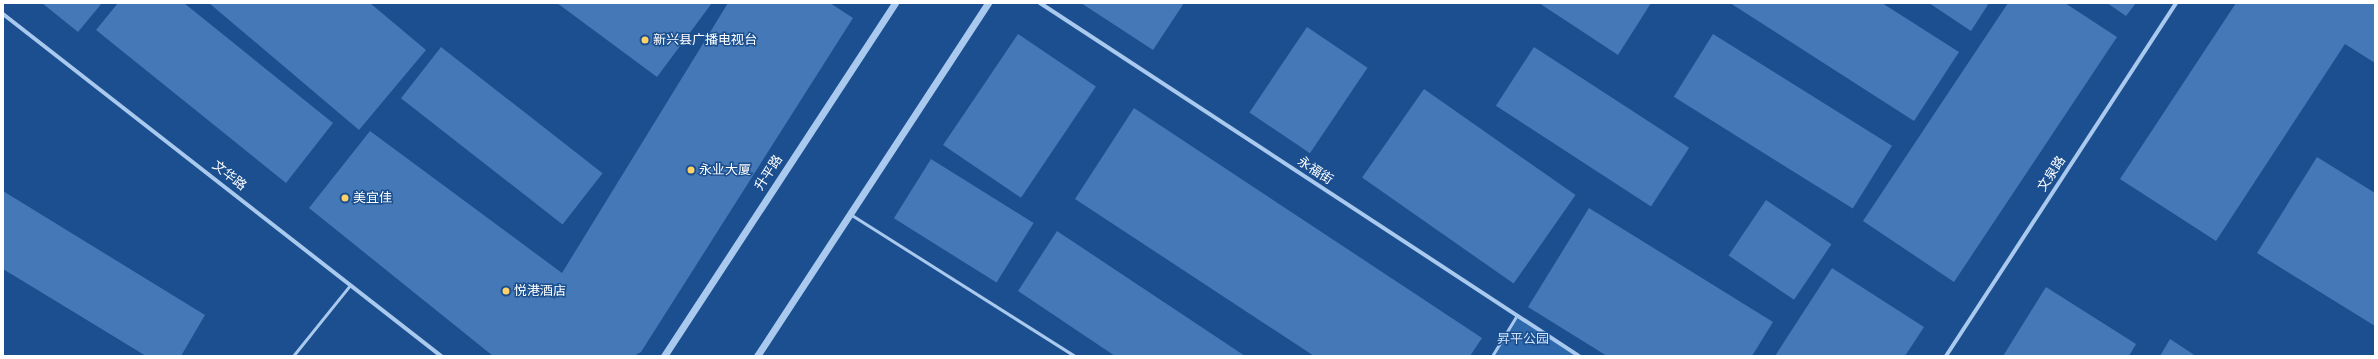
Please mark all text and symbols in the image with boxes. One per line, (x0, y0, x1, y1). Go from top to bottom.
place label: 新兴县广播电视台 (653, 32, 757, 48)
marker: 新兴县广播电视台 (640, 35, 650, 45)
street label: 升平路 (752, 152, 786, 194)
street label: 文泉路 (2035, 153, 2069, 195)
street label: 永福街 (1294, 154, 1336, 188)
street label: 文华路 (209, 158, 249, 194)
place label: 永业大厦 (699, 162, 751, 178)
marker: 永业大厦 (686, 165, 696, 175)
place label: 美宜佳 (353, 190, 392, 206)
marker: 美宜佳 (340, 193, 350, 203)
place label: 悦港酒店 (514, 283, 566, 299)
marker: 悦港酒店 (501, 286, 511, 296)
park label: 昇平公园 (1497, 331, 1549, 347)

